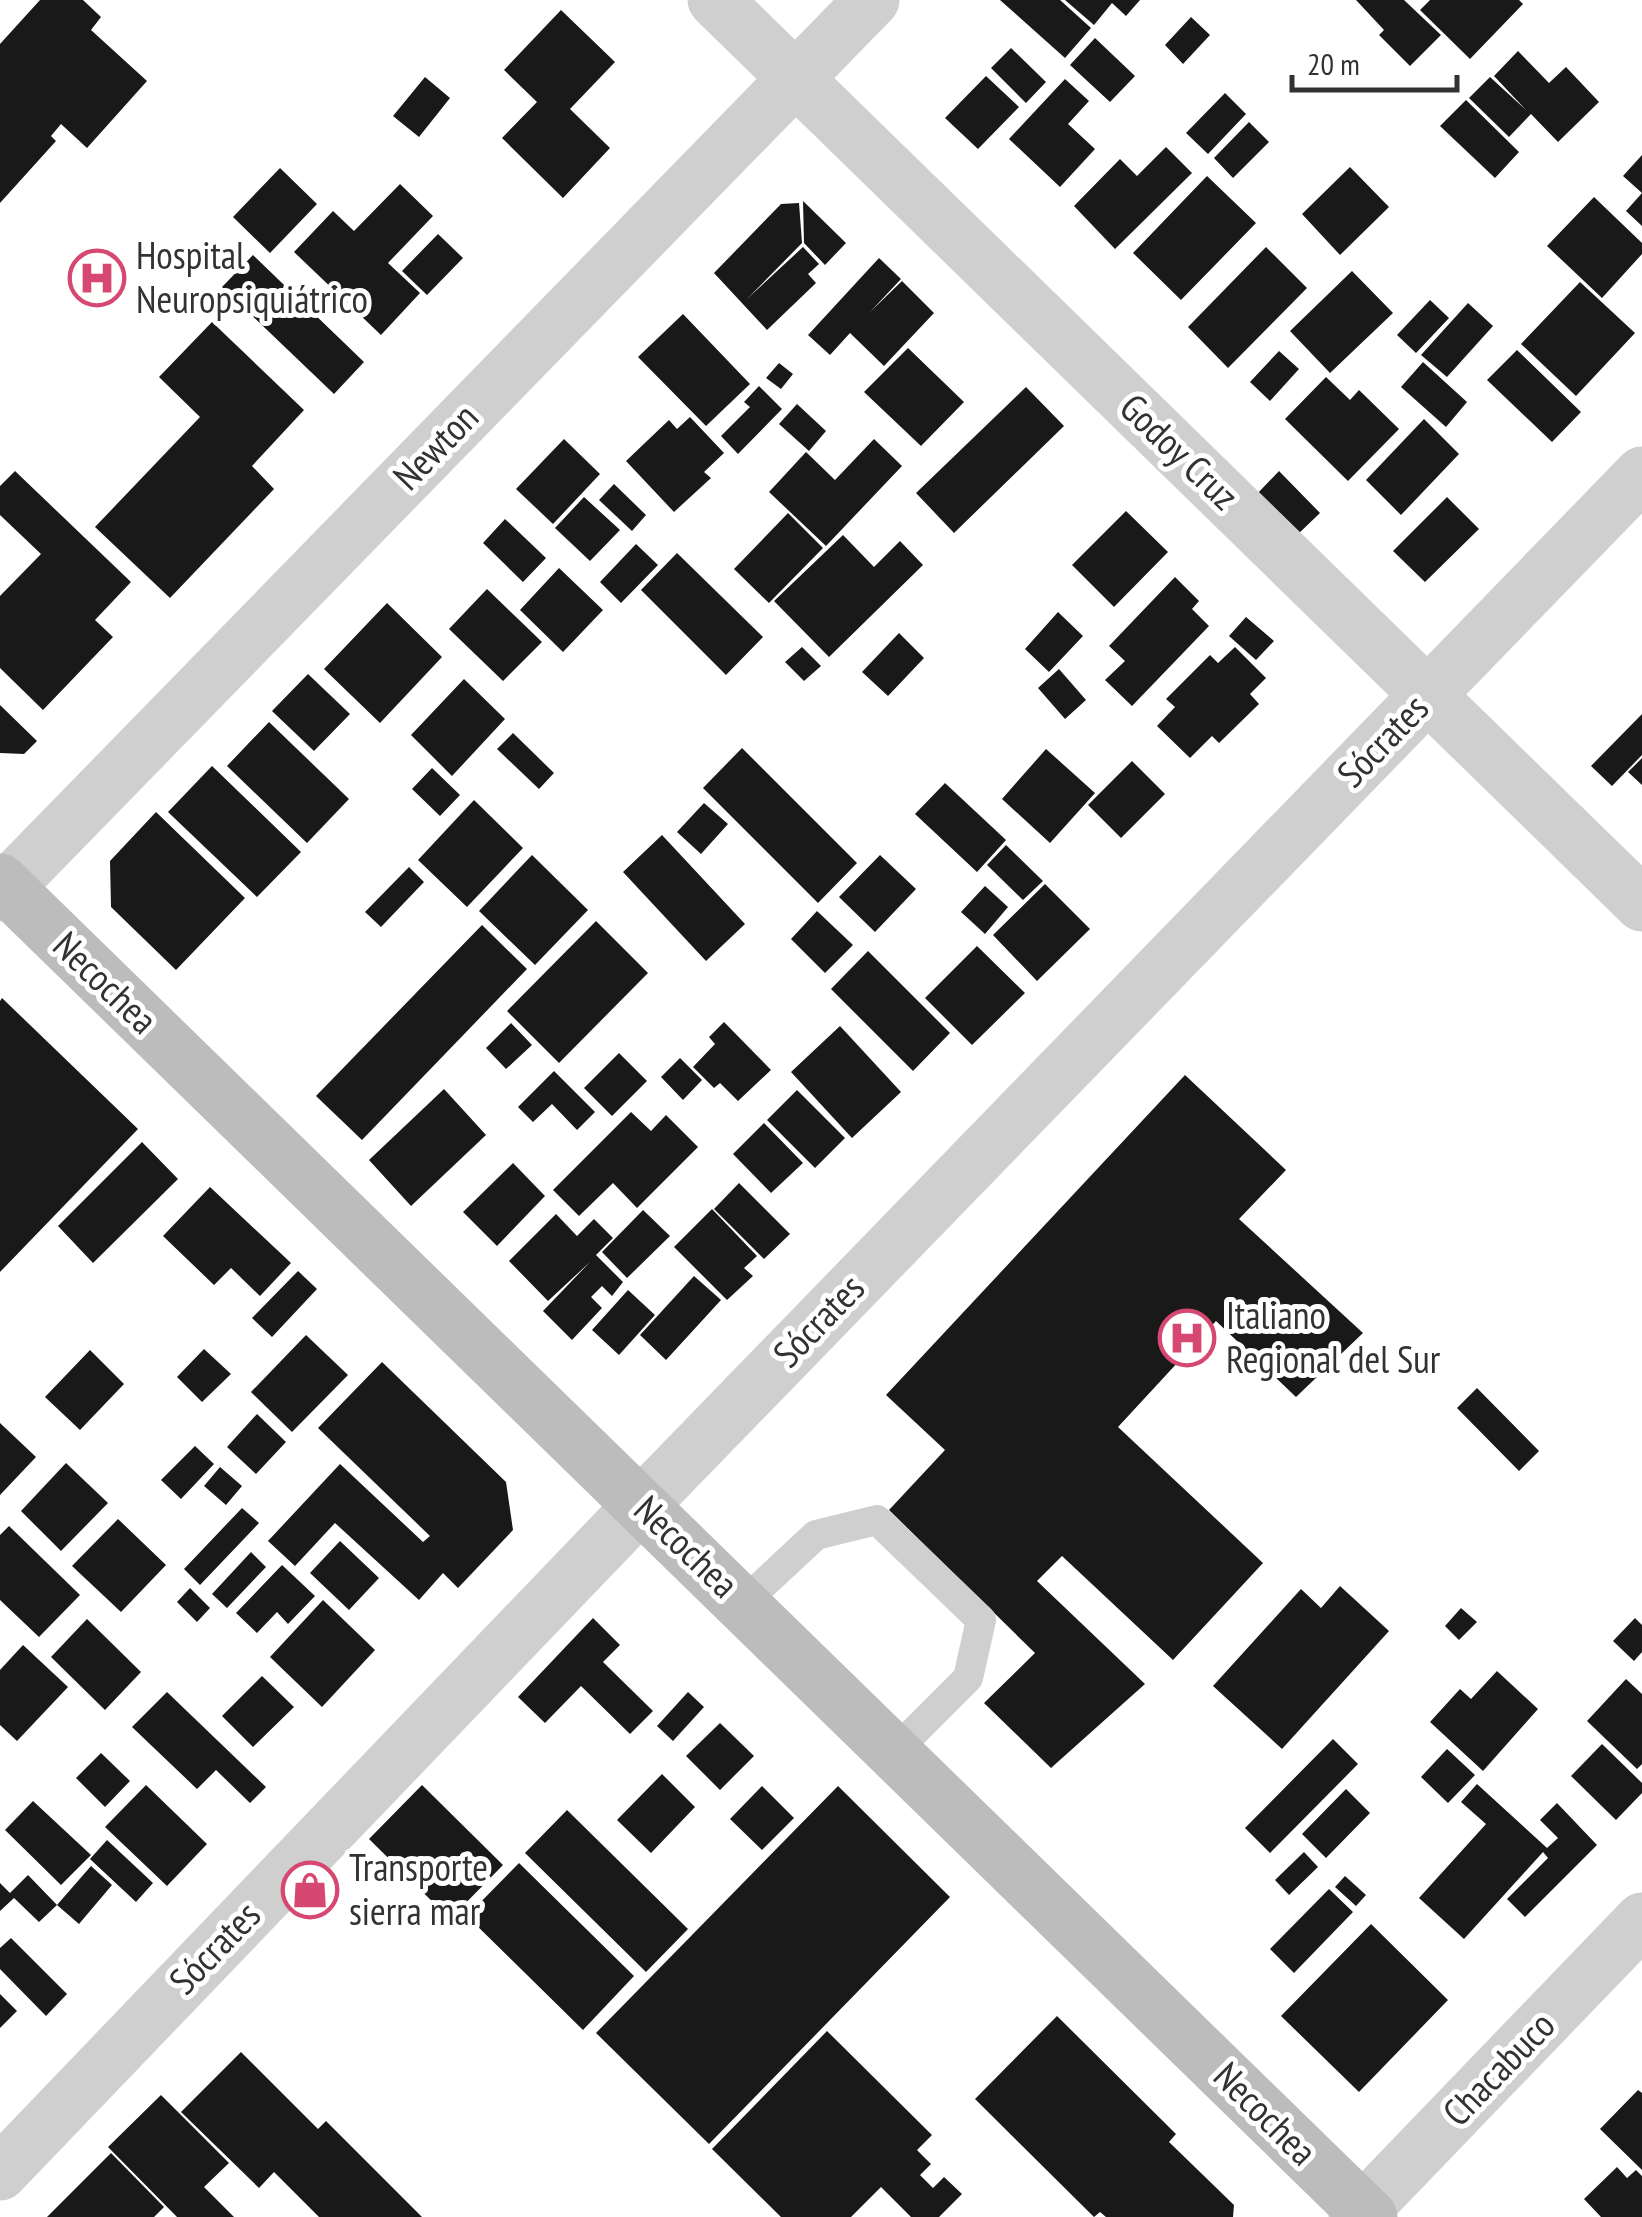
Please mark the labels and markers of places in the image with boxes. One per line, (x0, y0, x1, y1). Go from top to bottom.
place label: Hospital Neuropsiquiátrico (136, 230, 368, 323)
hospital icon: Hospital Neuropsiquiátrico (67, 248, 127, 308)
place label: Italiano Regional del Sur (1226, 1290, 1441, 1383)
hospital icon: Italiano Regional del Sur (1157, 1308, 1217, 1368)
place label: Transporte sierra mar (349, 1842, 488, 1935)
shop icon: Transporte sierra mar (280, 1860, 340, 1920)

